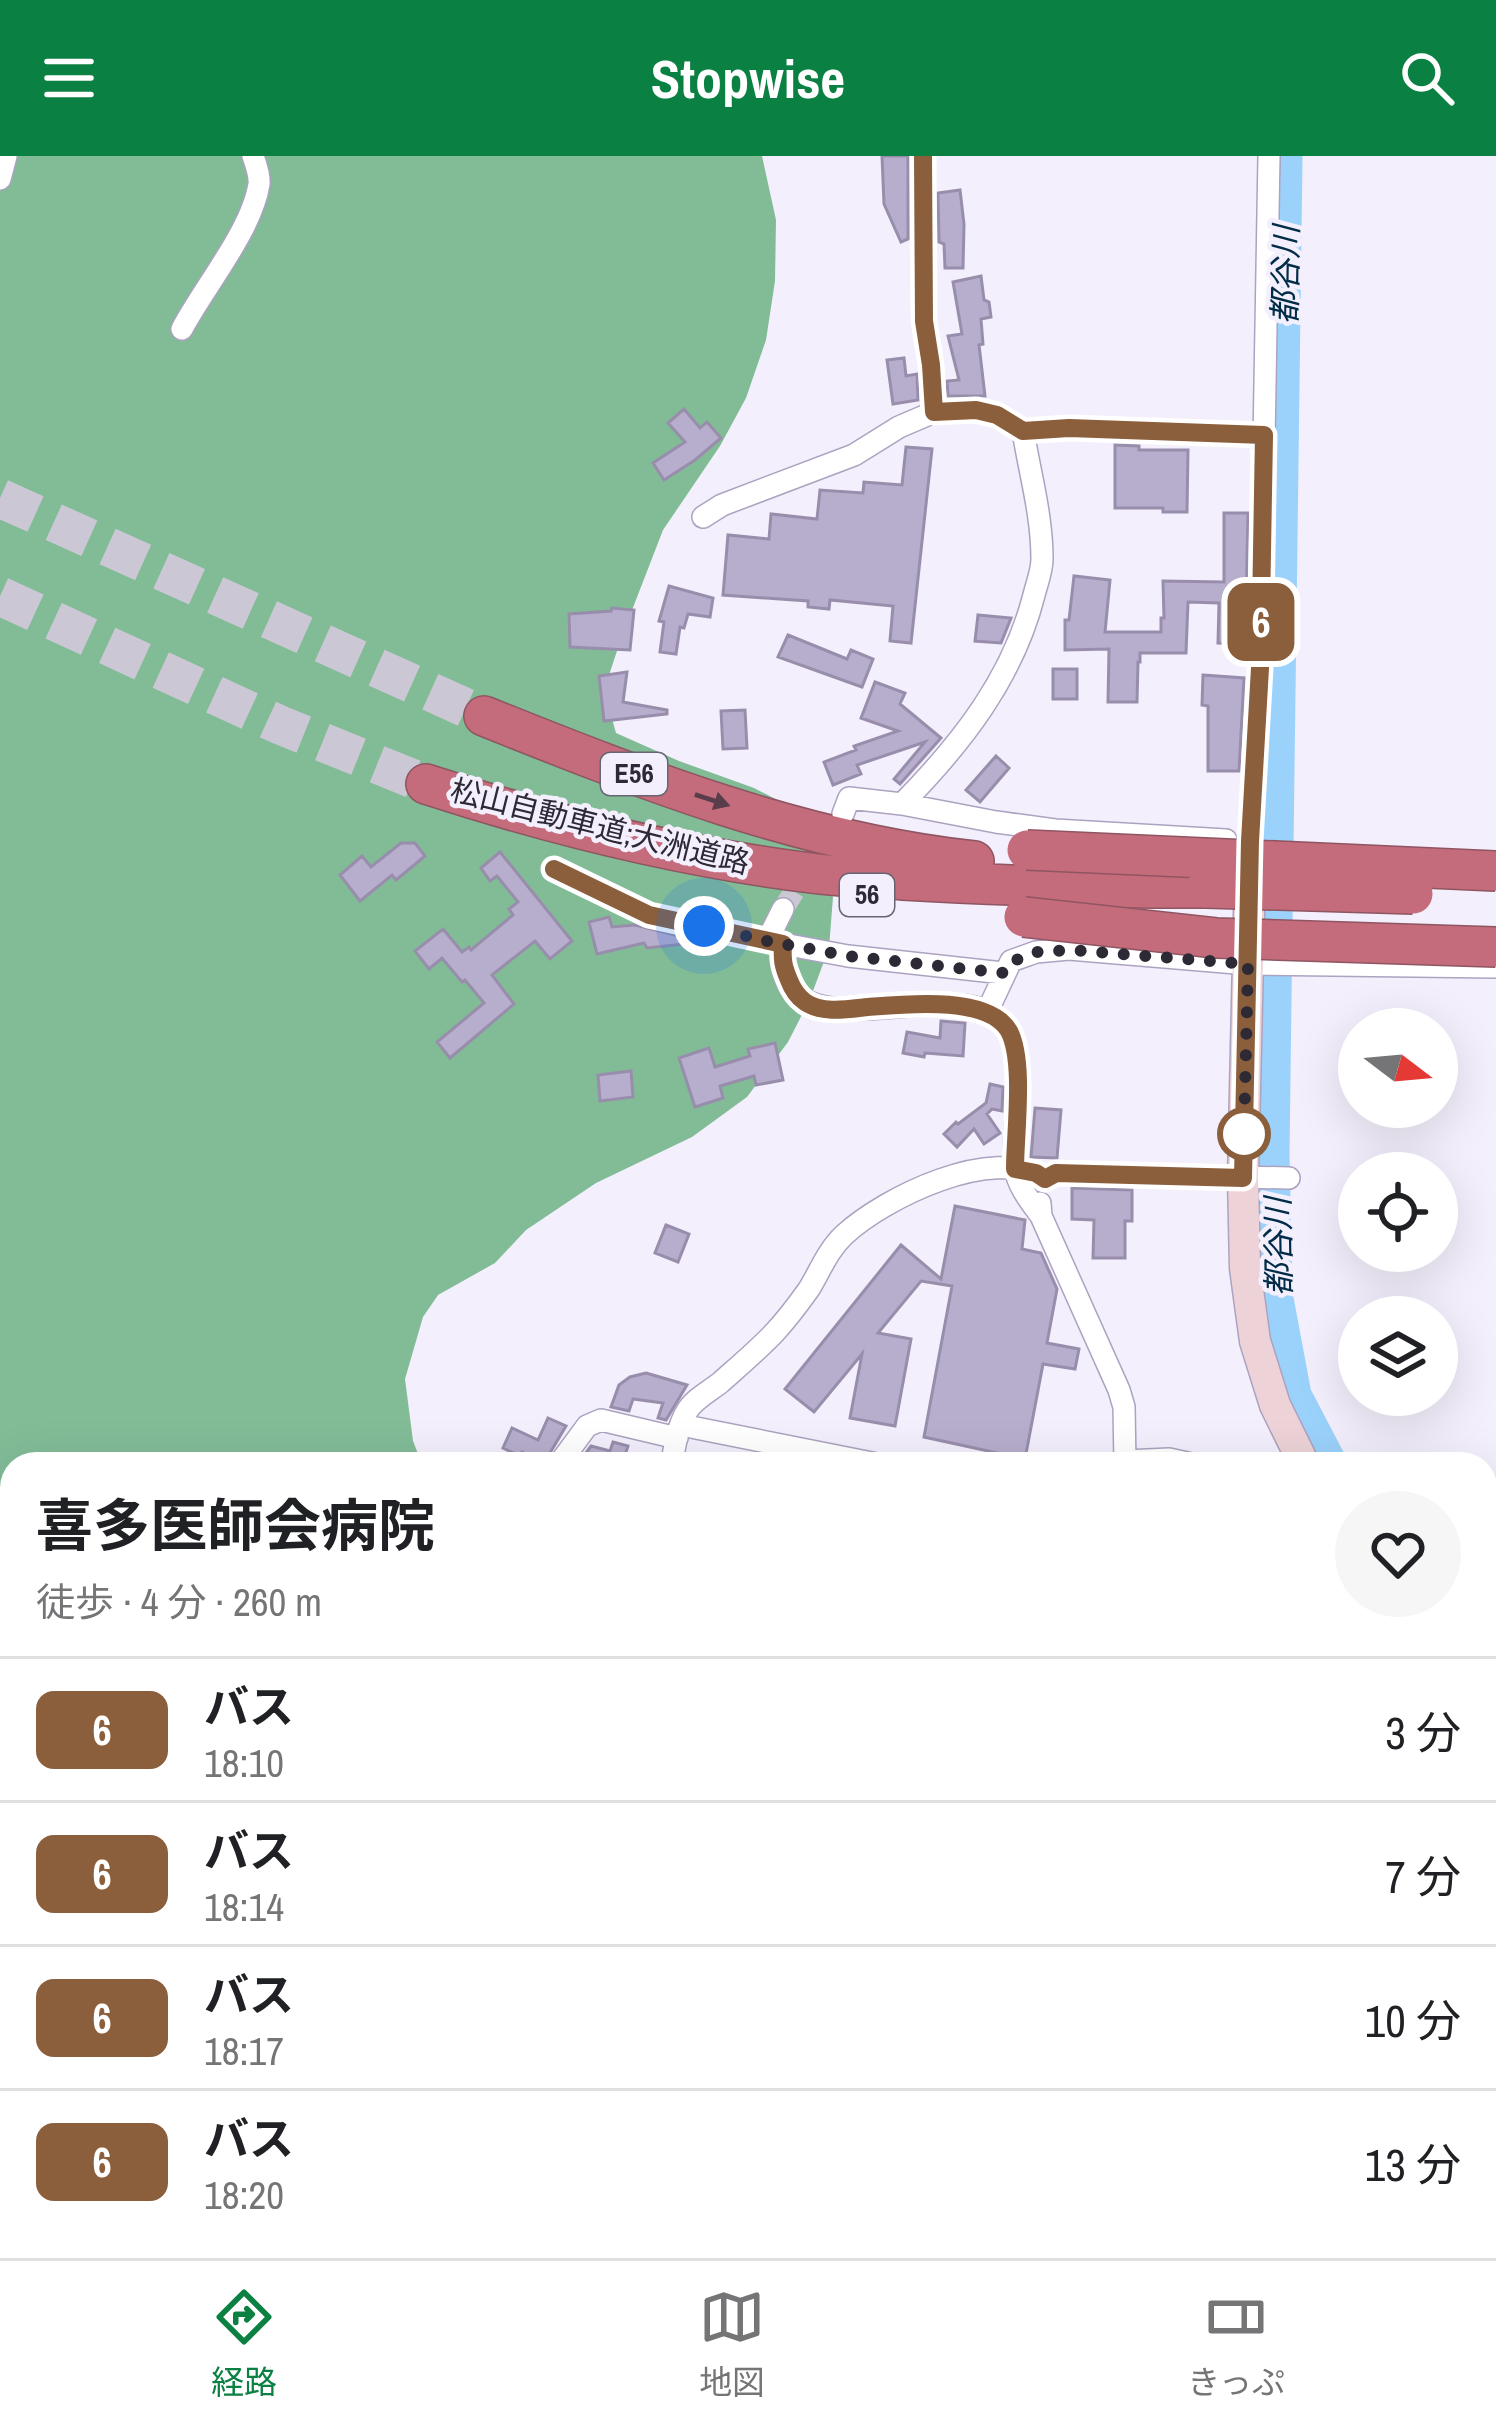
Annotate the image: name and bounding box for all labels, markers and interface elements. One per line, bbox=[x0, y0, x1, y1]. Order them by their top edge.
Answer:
text: Stopwise bbox=[651, 42, 845, 115]
icon: menu bbox=[36, 45, 102, 111]
icon: search bbox=[1394, 45, 1460, 111]
water label: 都谷川 bbox=[1262, 222, 1308, 325]
line badge: 6 bbox=[1222, 583, 1300, 661]
text: 6 bbox=[1251, 594, 1271, 650]
road number: E56 bbox=[601, 753, 667, 795]
street label: 松山自動車道;大洲道路 bbox=[447, 770, 754, 883]
one-way arrow bbox=[694, 792, 731, 811]
road number: 56 bbox=[840, 874, 894, 916]
your location bbox=[674, 896, 734, 956]
north arrow bbox=[1338, 1008, 1458, 1128]
map controls bbox=[1338, 1008, 1458, 1416]
unlabelled marker bbox=[1219, 1109, 1269, 1159]
button: locate bbox=[1338, 1152, 1458, 1272]
water label: 都谷川 bbox=[1255, 1194, 1301, 1297]
button: layers bbox=[1338, 1296, 1458, 1416]
text: 喜多医師会病院 bbox=[36, 1487, 435, 1564]
button: heart bbox=[1335, 1491, 1461, 1617]
text: 徒歩 · 4 分 · 260 m bbox=[36, 1576, 322, 1628]
text: バス bbox=[204, 1676, 294, 1737]
text: 6 bbox=[92, 1702, 112, 1758]
text: 3 分 bbox=[1385, 1702, 1461, 1763]
text: 18:10 bbox=[204, 1737, 284, 1789]
text: バス bbox=[204, 1820, 294, 1881]
text: 6 bbox=[92, 1846, 112, 1902]
text: 7 分 bbox=[1385, 1846, 1461, 1907]
text: 18:14 bbox=[204, 1881, 284, 1933]
text: バス bbox=[204, 1964, 294, 2025]
text: 6 bbox=[92, 1990, 112, 2046]
text: 10 分 bbox=[1365, 1990, 1461, 2051]
text: 18:17 bbox=[204, 2025, 284, 2077]
text: バス bbox=[204, 2108, 294, 2169]
text: 6 bbox=[92, 2134, 112, 2190]
text: 13 分 bbox=[1365, 2134, 1461, 2195]
text: 18:20 bbox=[204, 2169, 284, 2221]
tab: 経路 bbox=[211, 2284, 277, 2404]
tab: 地図 bbox=[699, 2284, 765, 2404]
tab: きっぷ bbox=[1187, 2284, 1285, 2404]

